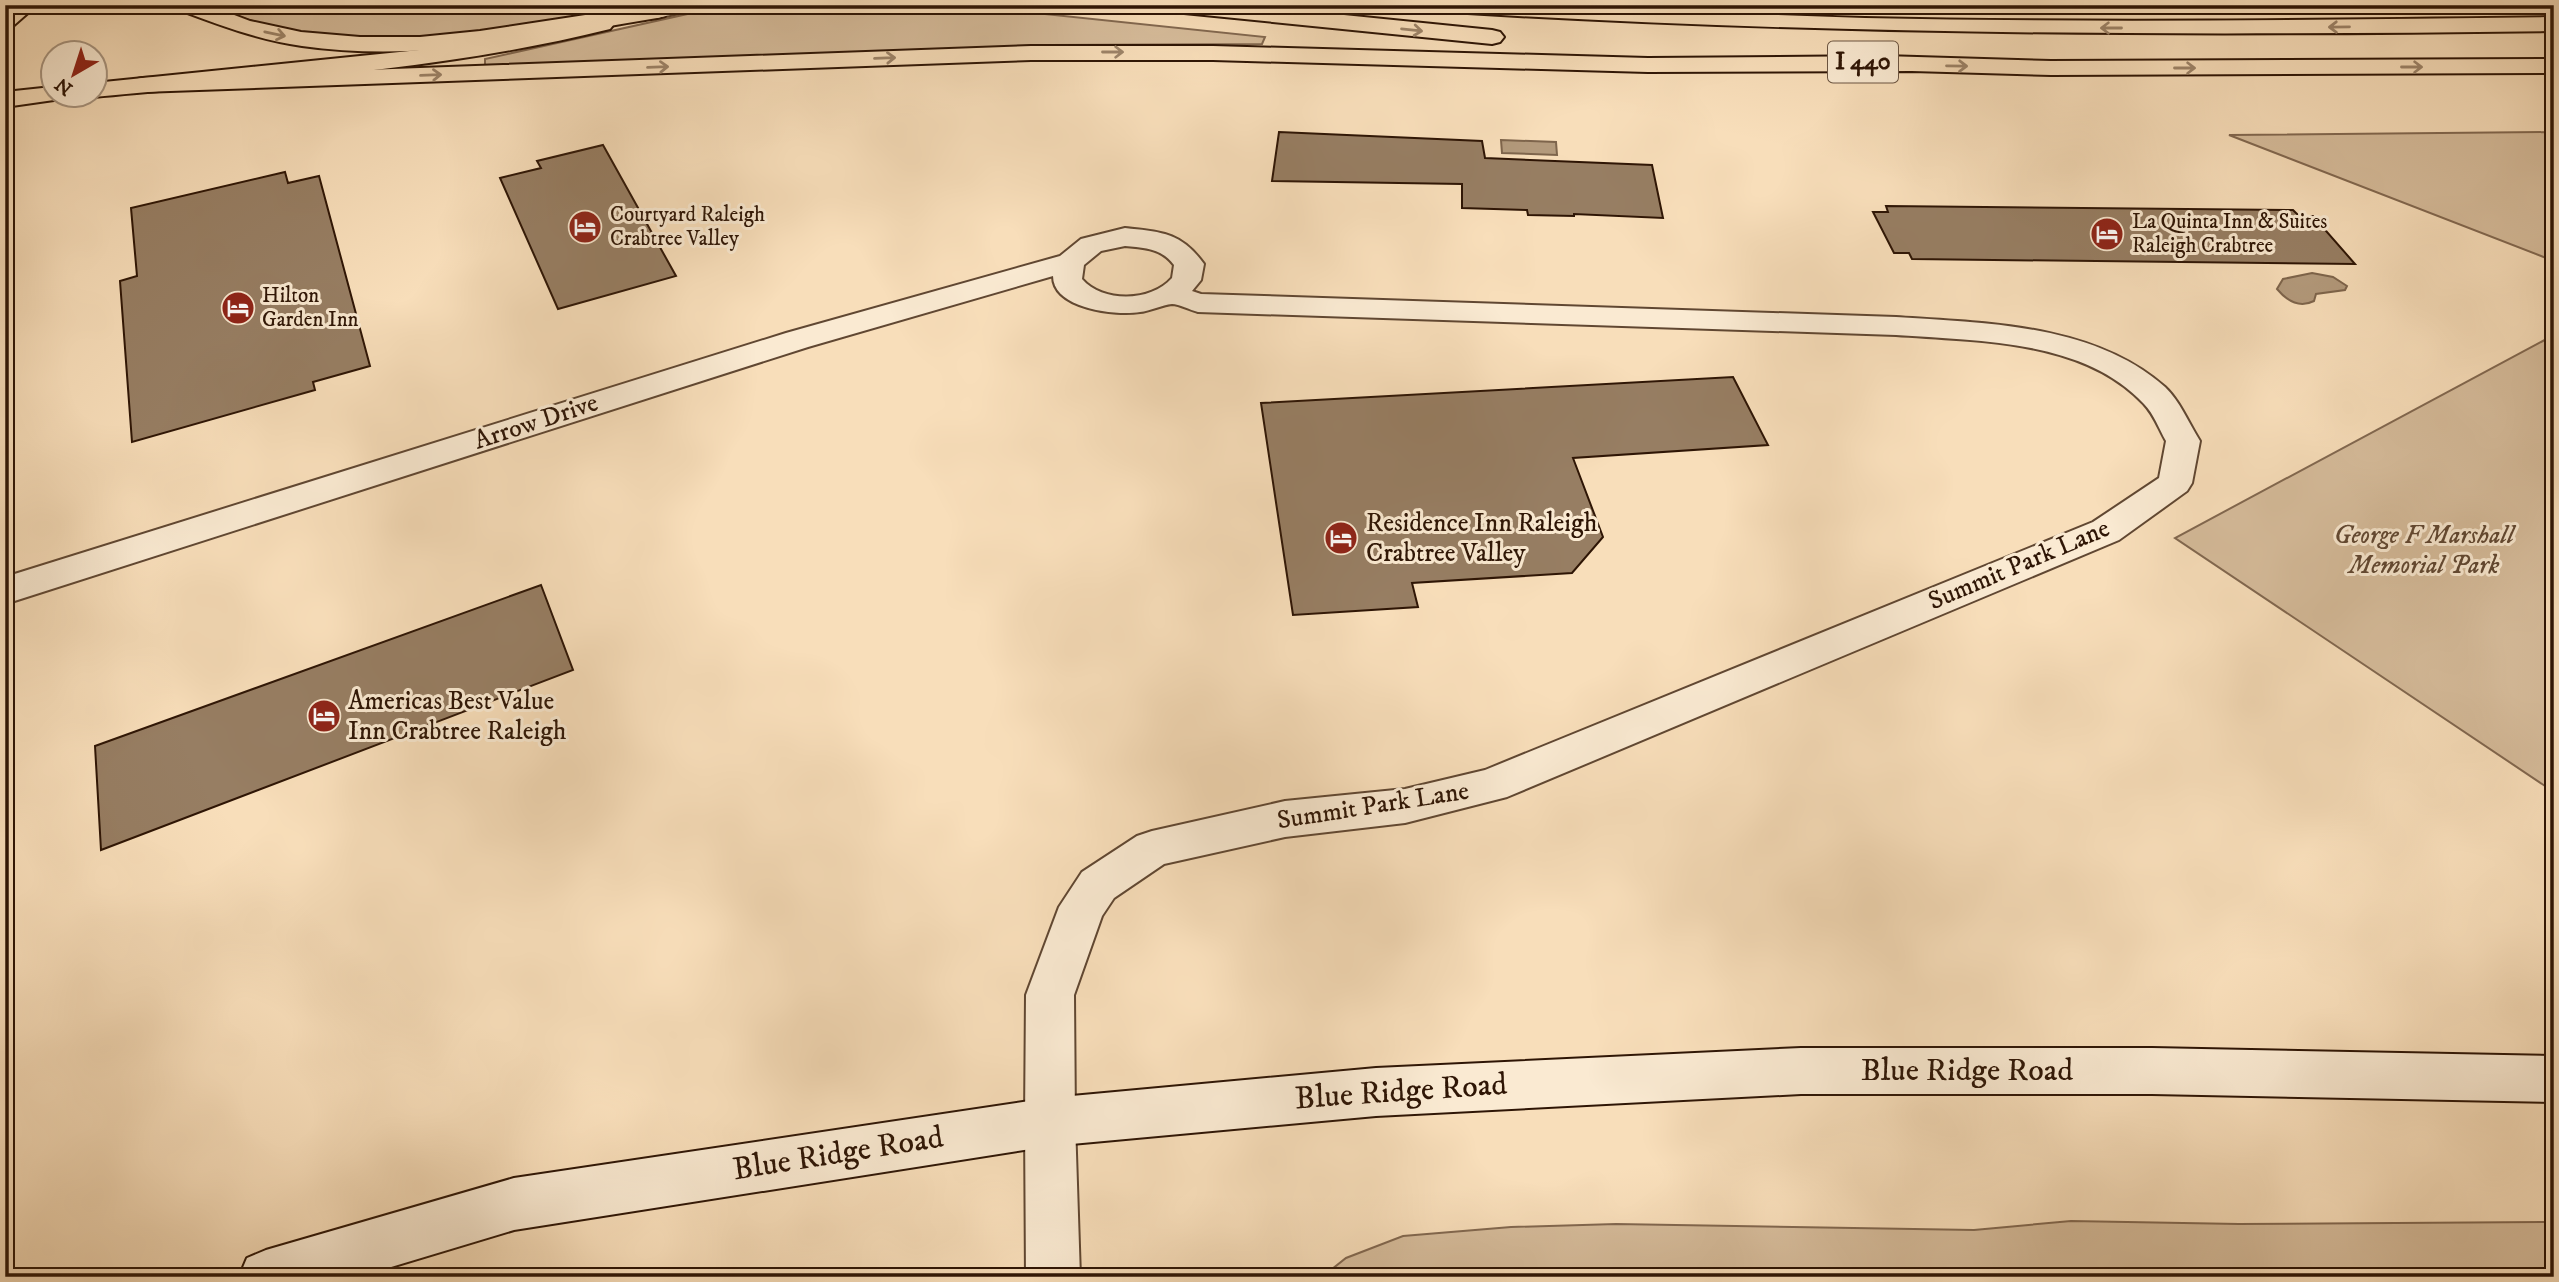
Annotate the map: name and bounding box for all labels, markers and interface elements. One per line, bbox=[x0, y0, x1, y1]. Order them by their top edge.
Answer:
one-way arrow bbox=[2100, 21, 2123, 35]
one-way arrow bbox=[2327, 21, 2350, 34]
one-way arrow bbox=[1401, 23, 1423, 36]
one-way arrow bbox=[263, 28, 286, 42]
north arrow bbox=[38, 38, 108, 108]
road number: I 440 bbox=[1828, 42, 1898, 82]
one-way arrow bbox=[1101, 45, 1124, 59]
one-way arrow bbox=[873, 52, 896, 65]
one-way arrow bbox=[1945, 59, 1968, 72]
one-way arrow bbox=[646, 60, 669, 73]
one-way arrow bbox=[2173, 61, 2196, 75]
one-way arrow bbox=[2400, 61, 2423, 74]
one-way arrow bbox=[419, 69, 442, 82]
text: N bbox=[51, 72, 78, 100]
place label: Courtyard Raleigh Crabtree Valley bbox=[610, 202, 765, 252]
hotel icon: Courtyard Raleigh Crabtree Valley bbox=[566, 208, 604, 246]
place label: La Quinta Inn & Suites Raleigh Crabtree bbox=[2132, 209, 2327, 259]
hotel icon: La Quinta Inn & Suites Raleigh Crabtree bbox=[2088, 215, 2126, 253]
place label: Hilton Garden Inn bbox=[262, 283, 359, 333]
hotel icon: Hilton Garden Inn bbox=[219, 289, 257, 327]
street label: Arrow Drive bbox=[470, 386, 602, 458]
place label: Residence Inn Raleigh Crabtree Valley bbox=[1366, 507, 1598, 570]
street label: Summit Park Lane bbox=[1923, 512, 2115, 618]
hotel icon: Residence Inn Raleigh Crabtree Valley bbox=[1322, 519, 1360, 557]
park label: George F Marshall Memorial Park bbox=[2334, 519, 2517, 582]
place label: Americas Best Value Inn Crabtree Raleigh bbox=[348, 685, 567, 748]
hotel icon: Americas Best Value Inn Crabtree Raleigh bbox=[305, 697, 343, 735]
street label: Summit Park Lane bbox=[1275, 775, 1471, 837]
street label: Blue Ridge Road bbox=[1861, 1051, 2073, 1091]
street label: Blue Ridge Road bbox=[1294, 1065, 1508, 1119]
street label: Blue Ridge Road bbox=[730, 1118, 946, 1190]

